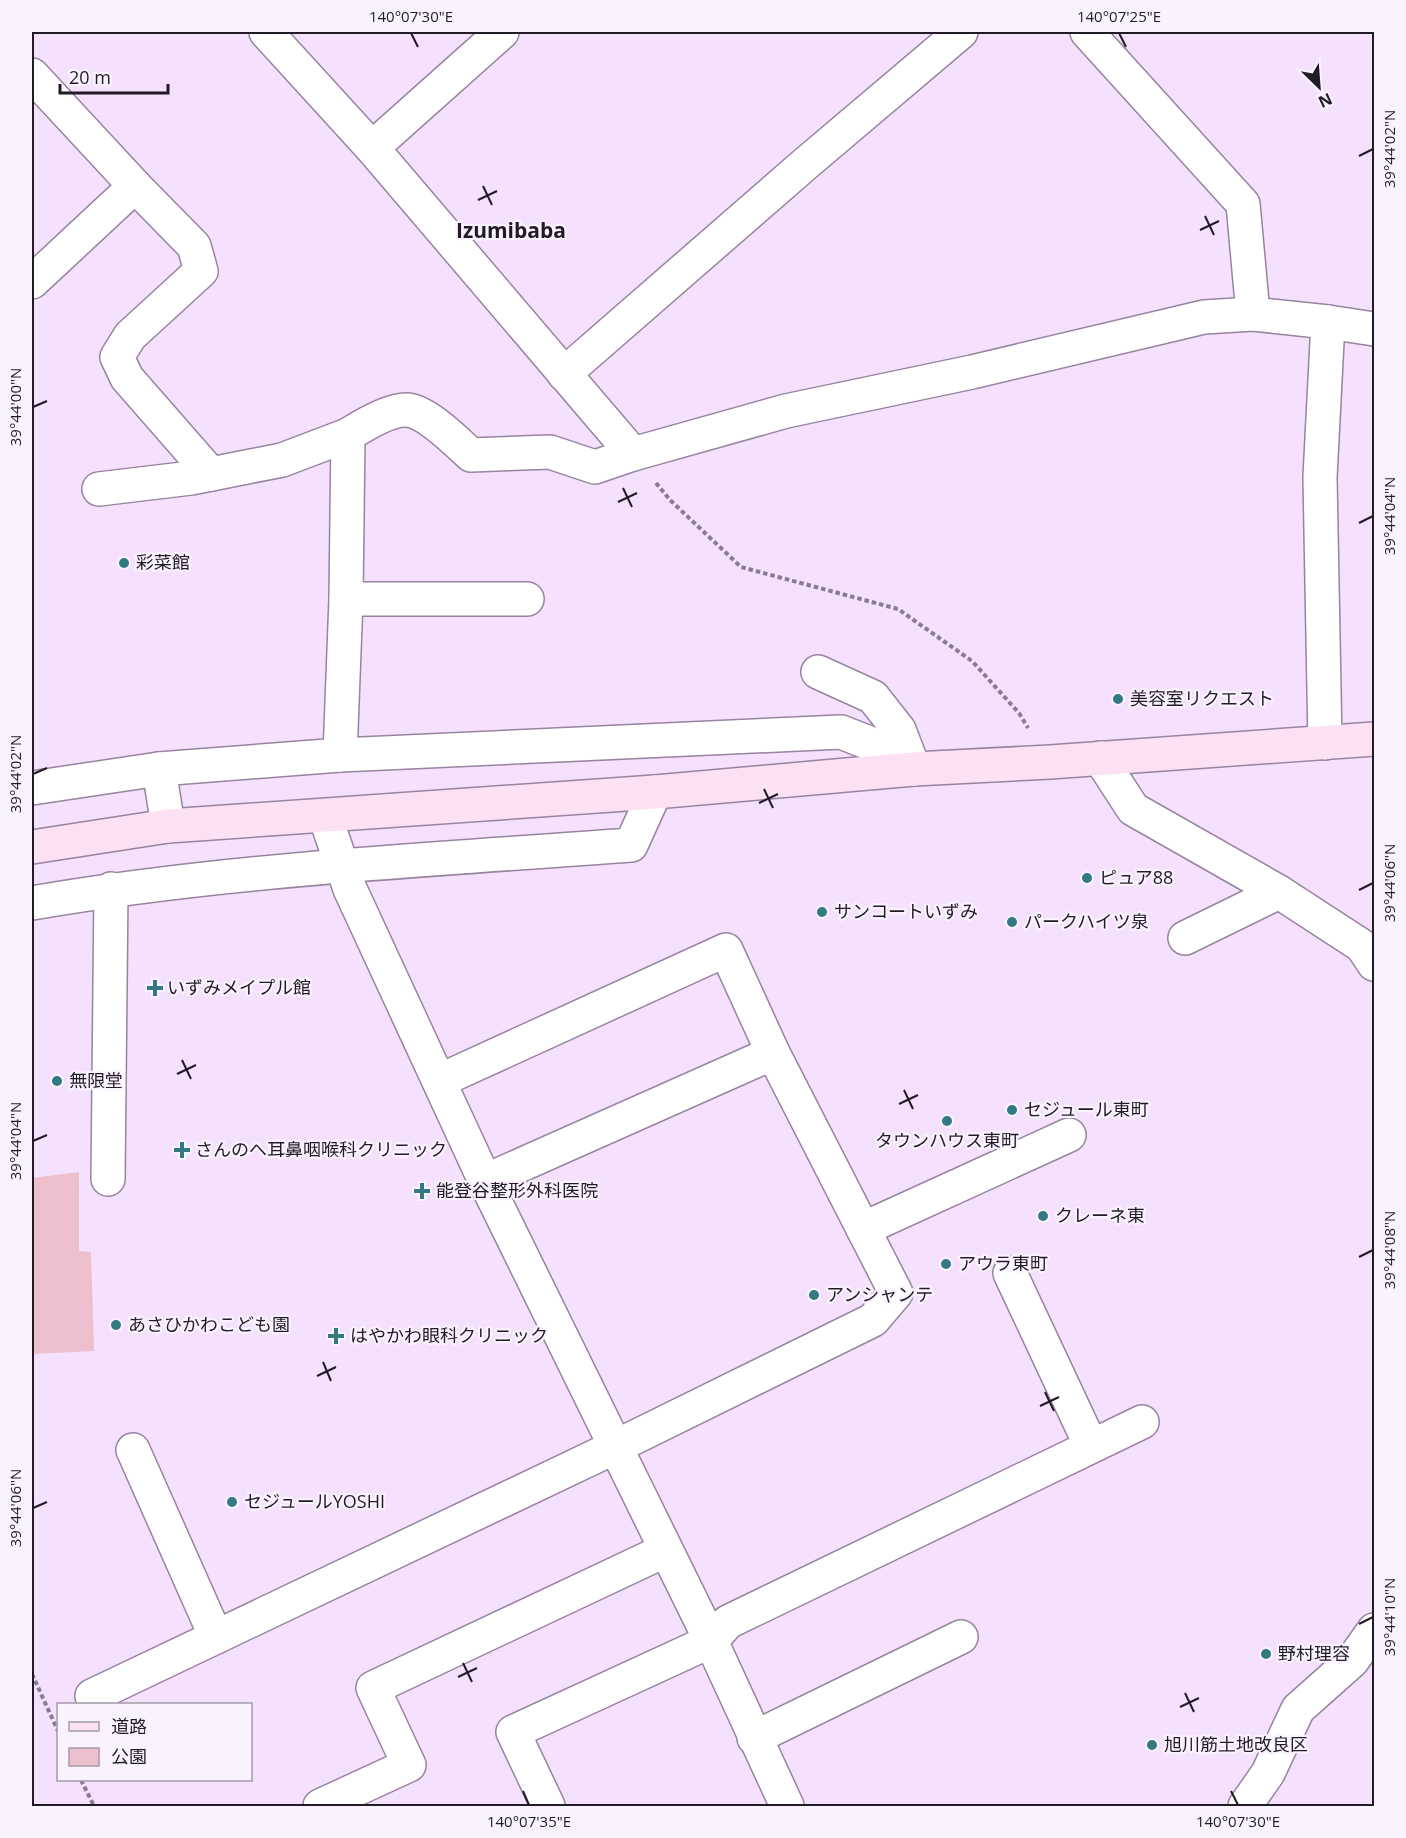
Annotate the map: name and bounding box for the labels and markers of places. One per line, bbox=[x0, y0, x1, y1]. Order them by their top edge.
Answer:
place label: 彩菜館 bbox=[136, 550, 190, 574]
marker: 彩菜館 bbox=[117, 556, 131, 570]
place label: 美容室リクエスト bbox=[1130, 686, 1274, 710]
marker: 美容室リクエスト bbox=[1111, 692, 1125, 706]
place label: ピュア88 bbox=[1099, 865, 1173, 889]
marker: ピュア88 bbox=[1080, 871, 1094, 885]
place label: サンコートいずみ bbox=[834, 899, 978, 923]
marker: サンコートいずみ bbox=[815, 905, 829, 919]
place label: パークハイツ泉 bbox=[1024, 909, 1149, 933]
marker: パークハイツ泉 bbox=[1005, 915, 1019, 929]
place label: いずみメイプル館 bbox=[167, 975, 311, 999]
marker: いずみメイプル館 bbox=[148, 981, 162, 995]
place label: 無限堂 bbox=[69, 1068, 123, 1092]
marker: 無限堂 bbox=[50, 1074, 64, 1088]
place label: セジュール東町 bbox=[1024, 1097, 1149, 1121]
marker: セジュール東町 bbox=[1005, 1103, 1019, 1117]
marker: タウンハウス東町 bbox=[940, 1114, 954, 1128]
place label: タウンハウス東町 bbox=[875, 1128, 1019, 1152]
place label: さんのへ耳鼻咽喉科クリニック bbox=[195, 1137, 447, 1161]
marker: さんのへ耳鼻咽喉科クリニック bbox=[173, 1141, 191, 1159]
place label: 能登谷整形外科医院 bbox=[436, 1178, 598, 1202]
marker: 能登谷整形外科医院 bbox=[413, 1182, 431, 1200]
place label: クレーネ東 bbox=[1055, 1203, 1145, 1227]
marker: クレーネ東 bbox=[1036, 1209, 1050, 1223]
place label: アウラ東町 bbox=[958, 1251, 1048, 1275]
marker: アウラ東町 bbox=[939, 1257, 953, 1271]
place label: アンシャンテ bbox=[826, 1282, 933, 1306]
marker: アンシャンテ bbox=[807, 1288, 821, 1302]
place label: あさひかわこども園 bbox=[128, 1312, 290, 1336]
marker: あさひかわこども園 bbox=[109, 1318, 123, 1332]
place label: はやかわ眼科クリニック bbox=[350, 1323, 548, 1347]
marker: はやかわ眼科クリニック bbox=[327, 1327, 345, 1345]
place label: セジュールYOSHI bbox=[244, 1489, 385, 1513]
marker: セジュールYOSHI bbox=[225, 1495, 239, 1509]
place label: 野村理容 bbox=[1278, 1641, 1350, 1665]
marker: 野村理容 bbox=[1259, 1647, 1273, 1661]
place label: 旭川筋土地改良区 bbox=[1164, 1732, 1308, 1756]
marker: 旭川筋土地改良区 bbox=[1145, 1738, 1159, 1752]

